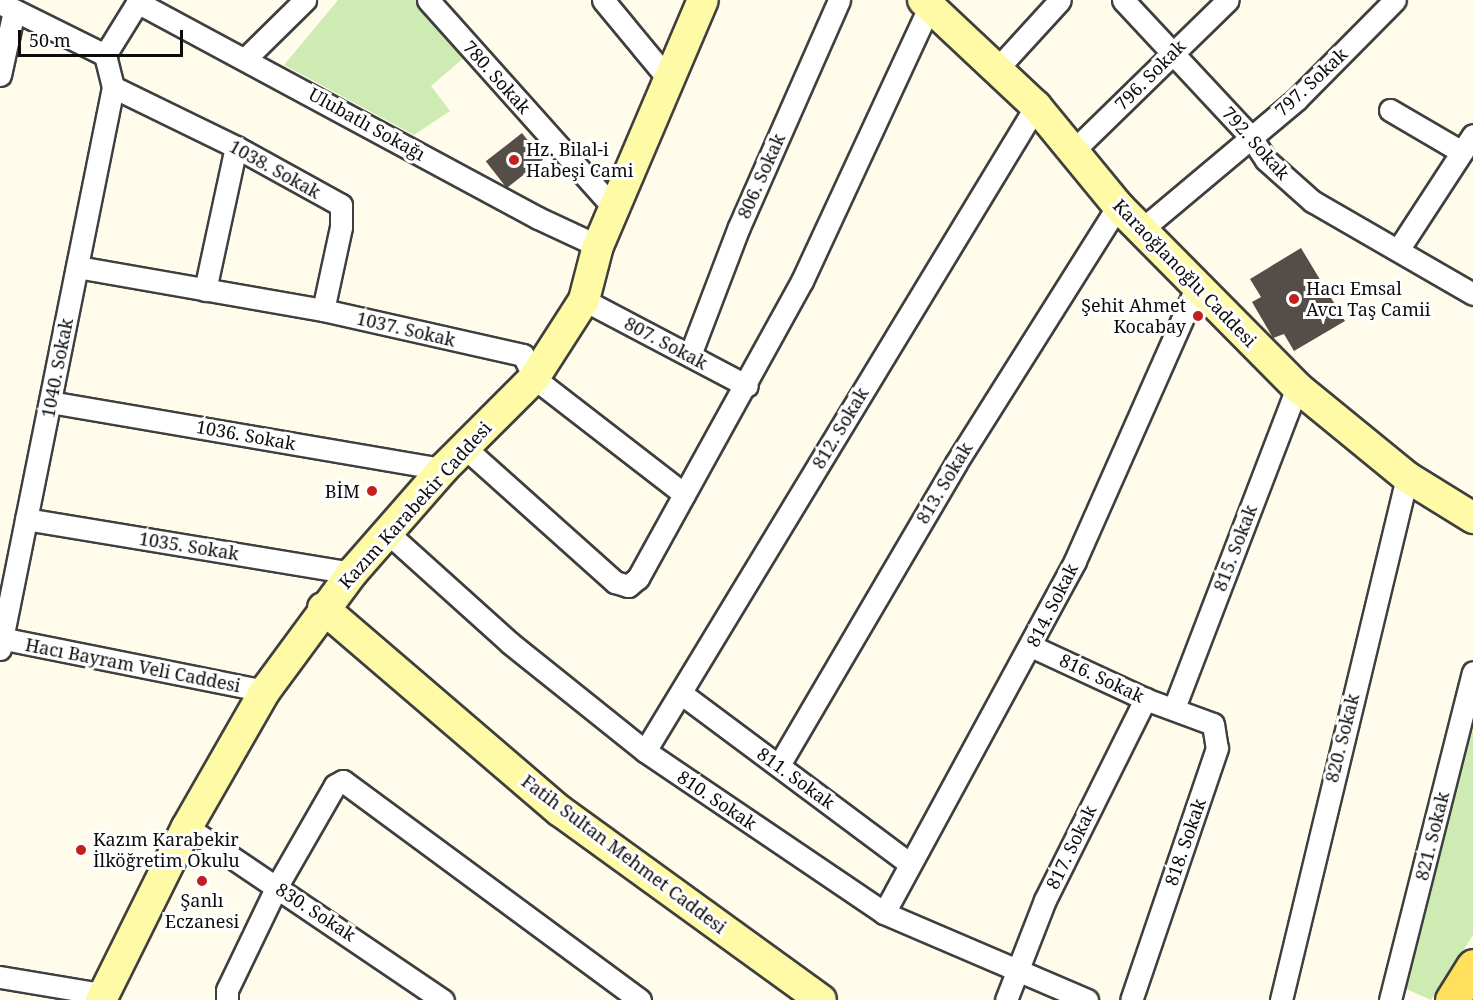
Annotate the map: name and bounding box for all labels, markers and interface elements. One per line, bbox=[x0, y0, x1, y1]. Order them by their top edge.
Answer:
scale bar bbox=[21, 18, 186, 56]
text: 50 m bbox=[29, 28, 71, 52]
street label: 796. Sokak bbox=[1110, 35, 1190, 115]
street label: 780. Sokak bbox=[459, 36, 535, 118]
street label: 797. Sokak bbox=[1270, 43, 1352, 121]
street label: Ulubatlı Sokağı bbox=[305, 83, 429, 165]
street label: 792. Sokak bbox=[1218, 102, 1294, 184]
street label: 806. Sokak bbox=[733, 130, 789, 222]
street label: 1038. Sokak bbox=[226, 135, 324, 203]
place label: Hz. Bilal-i Habeşi Cami bbox=[526, 139, 634, 182]
marker: Hz. Bilal-i Habeşi Cami bbox=[507, 153, 521, 167]
street label: Karaoğlanoğlu Caddesi bbox=[1109, 195, 1261, 351]
place label: Hacı Emsal Avcı Taş Camii bbox=[1306, 278, 1430, 320]
marker: Hacı Emsal Avcı Taş Camii bbox=[1287, 292, 1301, 306]
place label: Şehit Ahmet Kocabay bbox=[1081, 295, 1186, 338]
street label: 1037. Sokak bbox=[354, 307, 458, 351]
marker: Şehit Ahmet Kocabay bbox=[1191, 309, 1205, 323]
street label: 807. Sokak bbox=[621, 312, 711, 374]
street label: 1040. Sokak bbox=[37, 316, 77, 420]
street label: 812. Sokak bbox=[807, 384, 873, 472]
street label: 1036. Sokak bbox=[194, 416, 298, 454]
street label: Kazım Karabekir Caddesi bbox=[334, 417, 496, 593]
street label: 813. Sokak bbox=[911, 439, 977, 527]
place label: BİM bbox=[325, 480, 360, 502]
marker: BİM bbox=[365, 484, 379, 498]
street label: 815. Sokak bbox=[1209, 502, 1261, 594]
street label: 1035. Sokak bbox=[138, 527, 240, 565]
street label: 814. Sokak bbox=[1022, 560, 1082, 650]
street label: Hacı Bayram Veli Caddesi bbox=[24, 634, 242, 696]
street label: 816. Sokak bbox=[1056, 649, 1148, 707]
street label: 820. Sokak bbox=[1321, 691, 1363, 785]
street label: 811. Sokak bbox=[753, 743, 839, 813]
street label: 810. Sokak bbox=[673, 766, 761, 834]
street label: Fatih Sultan Mehmet Caddesi bbox=[518, 770, 730, 938]
street label: 821. Sokak bbox=[1411, 789, 1453, 883]
street label: 818. Sokak bbox=[1160, 796, 1210, 888]
street label: 817. Sokak bbox=[1041, 801, 1101, 893]
place label: Kazım Karabekir İlköğretim Okulu bbox=[93, 829, 240, 872]
marker: Kazım Karabekir İlköğretim Okulu bbox=[74, 843, 88, 857]
marker: Şanlı Eczanesi bbox=[195, 874, 209, 888]
street label: 830. Sokak bbox=[272, 878, 360, 946]
place label: Şanlı Eczanesi bbox=[165, 890, 239, 932]

